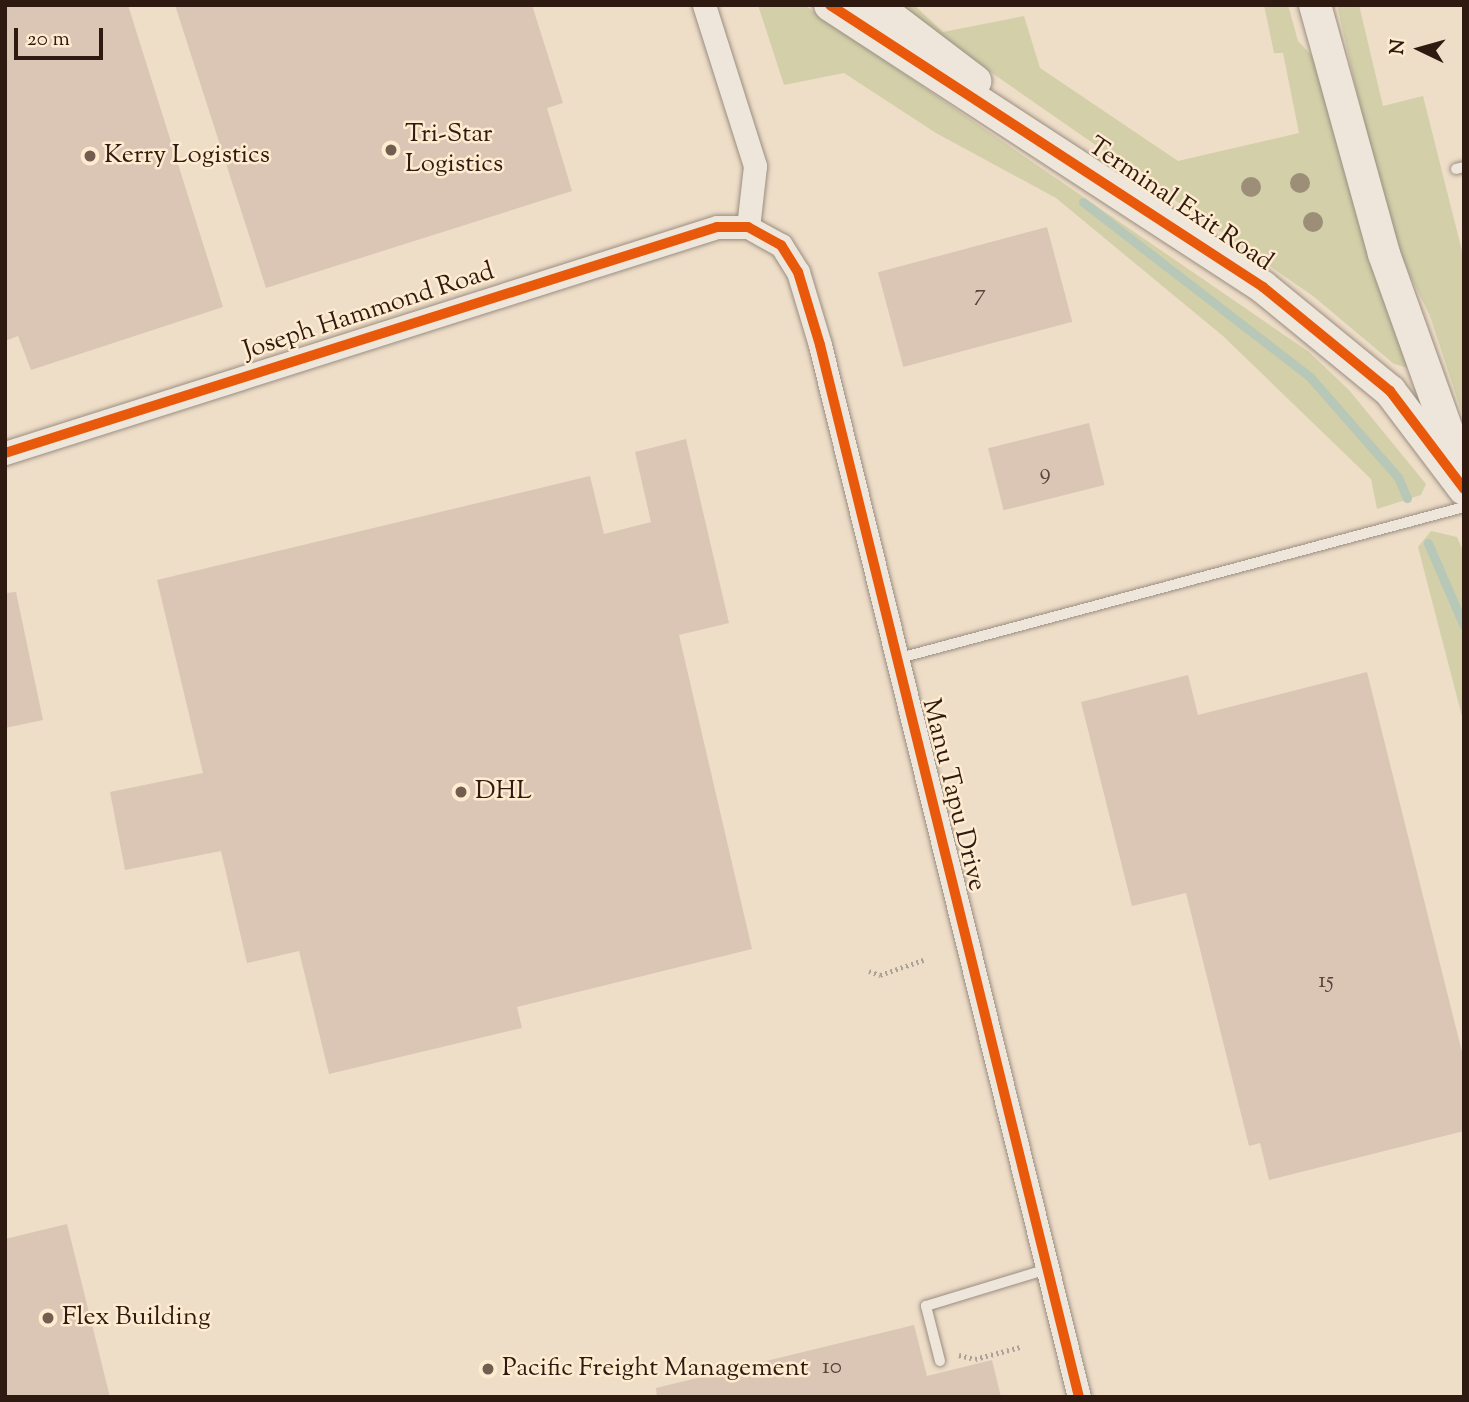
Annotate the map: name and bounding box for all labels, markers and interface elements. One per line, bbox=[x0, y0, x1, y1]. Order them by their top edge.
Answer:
scale bar bbox=[18, 14, 107, 58]
north arrow bbox=[1385, 14, 1455, 84]
text: 20 m bbox=[27, 25, 70, 55]
text: N bbox=[1384, 38, 1413, 56]
place label: Tri-Star Logistics bbox=[405, 119, 503, 180]
street label: Terminal Exit Road bbox=[1081, 131, 1279, 279]
place label: Kerry Logistics bbox=[104, 140, 270, 172]
marker: Tri-Star Logistics bbox=[383, 142, 399, 158]
marker: Kerry Logistics bbox=[82, 148, 98, 164]
street label: Joseph Hammond Road bbox=[239, 257, 499, 367]
house number: 7 bbox=[974, 281, 986, 309]
house number: 9 bbox=[1039, 460, 1051, 488]
street label: Manu Tapu Drive bbox=[914, 696, 992, 894]
place label: DHL bbox=[475, 776, 532, 808]
marker: DHL bbox=[453, 784, 469, 800]
house number: 15 bbox=[1318, 968, 1334, 996]
place label: Flex Building bbox=[62, 1302, 211, 1334]
marker: Flex Building bbox=[40, 1310, 56, 1326]
place label: Pacific Freight Management bbox=[502, 1353, 809, 1385]
house number: 10 bbox=[822, 1354, 842, 1382]
marker: Pacific Freight Management bbox=[480, 1361, 496, 1377]

